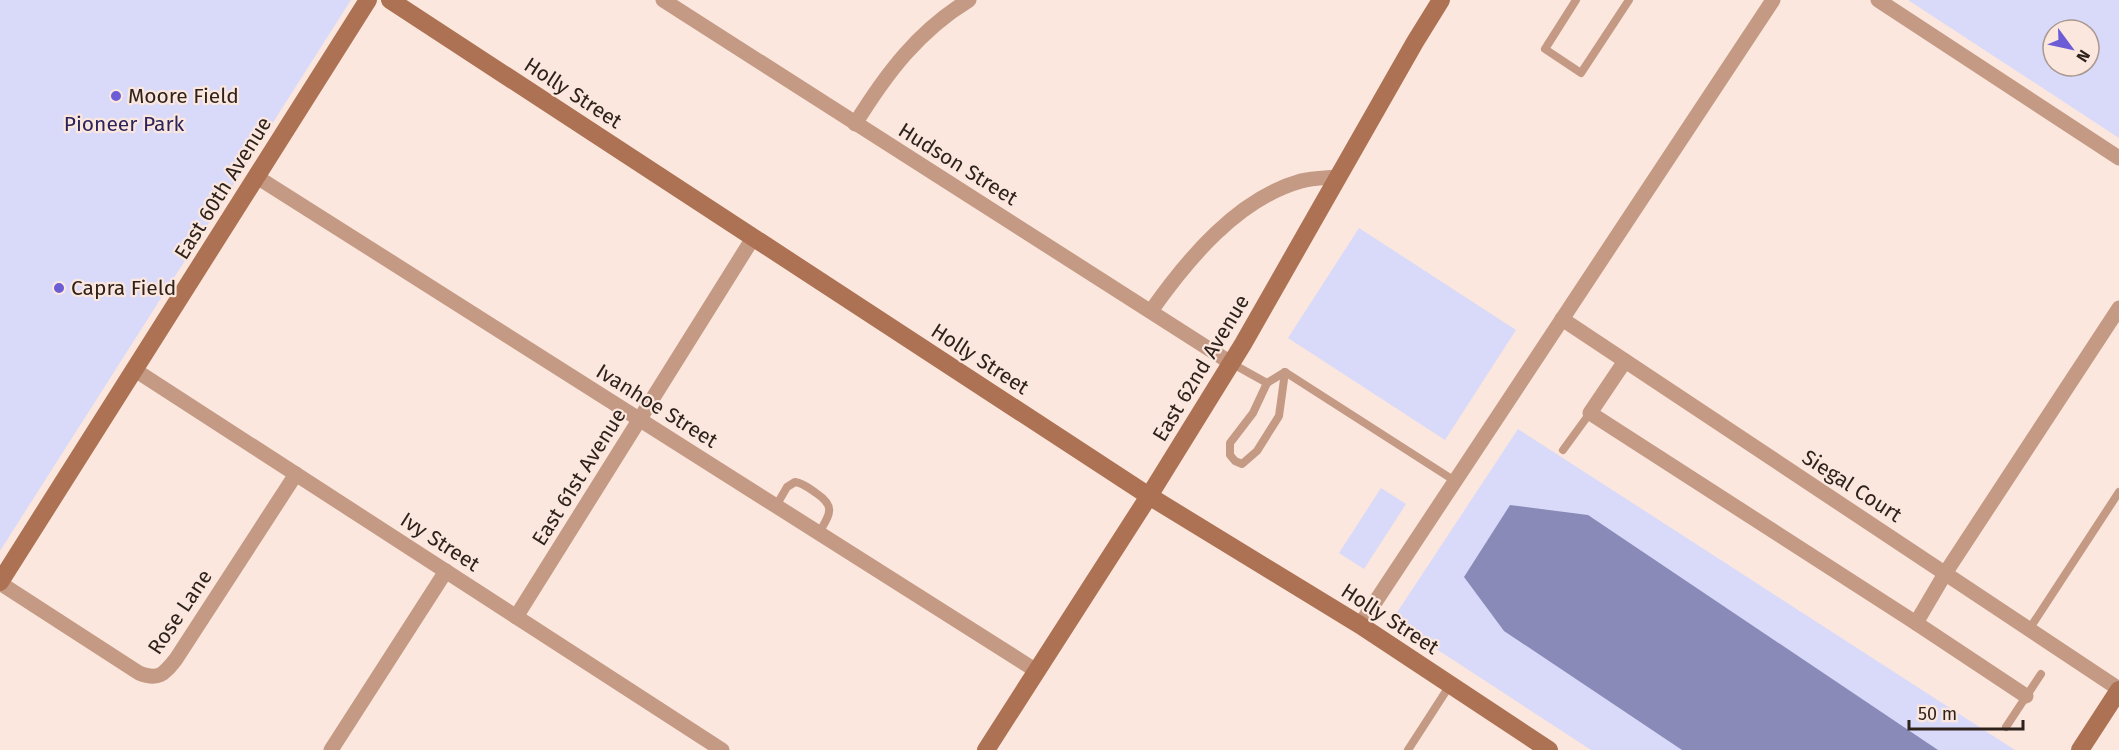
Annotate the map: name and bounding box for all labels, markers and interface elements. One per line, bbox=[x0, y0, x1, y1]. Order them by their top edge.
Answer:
north arrow bbox=[2041, 18, 2101, 78]
text: N bbox=[2072, 46, 2094, 66]
street label: Holly Street bbox=[519, 52, 627, 134]
place label: Moore Field bbox=[128, 83, 239, 109]
marker: Moore Field bbox=[109, 89, 123, 103]
park label: Pioneer Park bbox=[64, 111, 185, 137]
street label: East 60th Avenue bbox=[169, 112, 277, 264]
street label: Hudson Street bbox=[893, 117, 1023, 211]
place label: Capra Field bbox=[71, 275, 176, 301]
marker: Capra Field bbox=[52, 281, 66, 295]
street label: East 62nd Avenue bbox=[1147, 290, 1255, 446]
street label: Holly Street bbox=[926, 318, 1034, 400]
street label: Ivanhoe Street bbox=[591, 358, 723, 454]
street label: East 61st Avenue bbox=[526, 404, 632, 550]
street label: Siegal Court bbox=[1797, 444, 1907, 528]
street label: Ivy Street bbox=[395, 507, 485, 577]
street label: Rose Lane bbox=[142, 565, 218, 659]
street label: Holly Street bbox=[1336, 578, 1444, 660]
scale bar bbox=[1909, 693, 2023, 731]
text: 50 m bbox=[1918, 703, 1957, 725]

